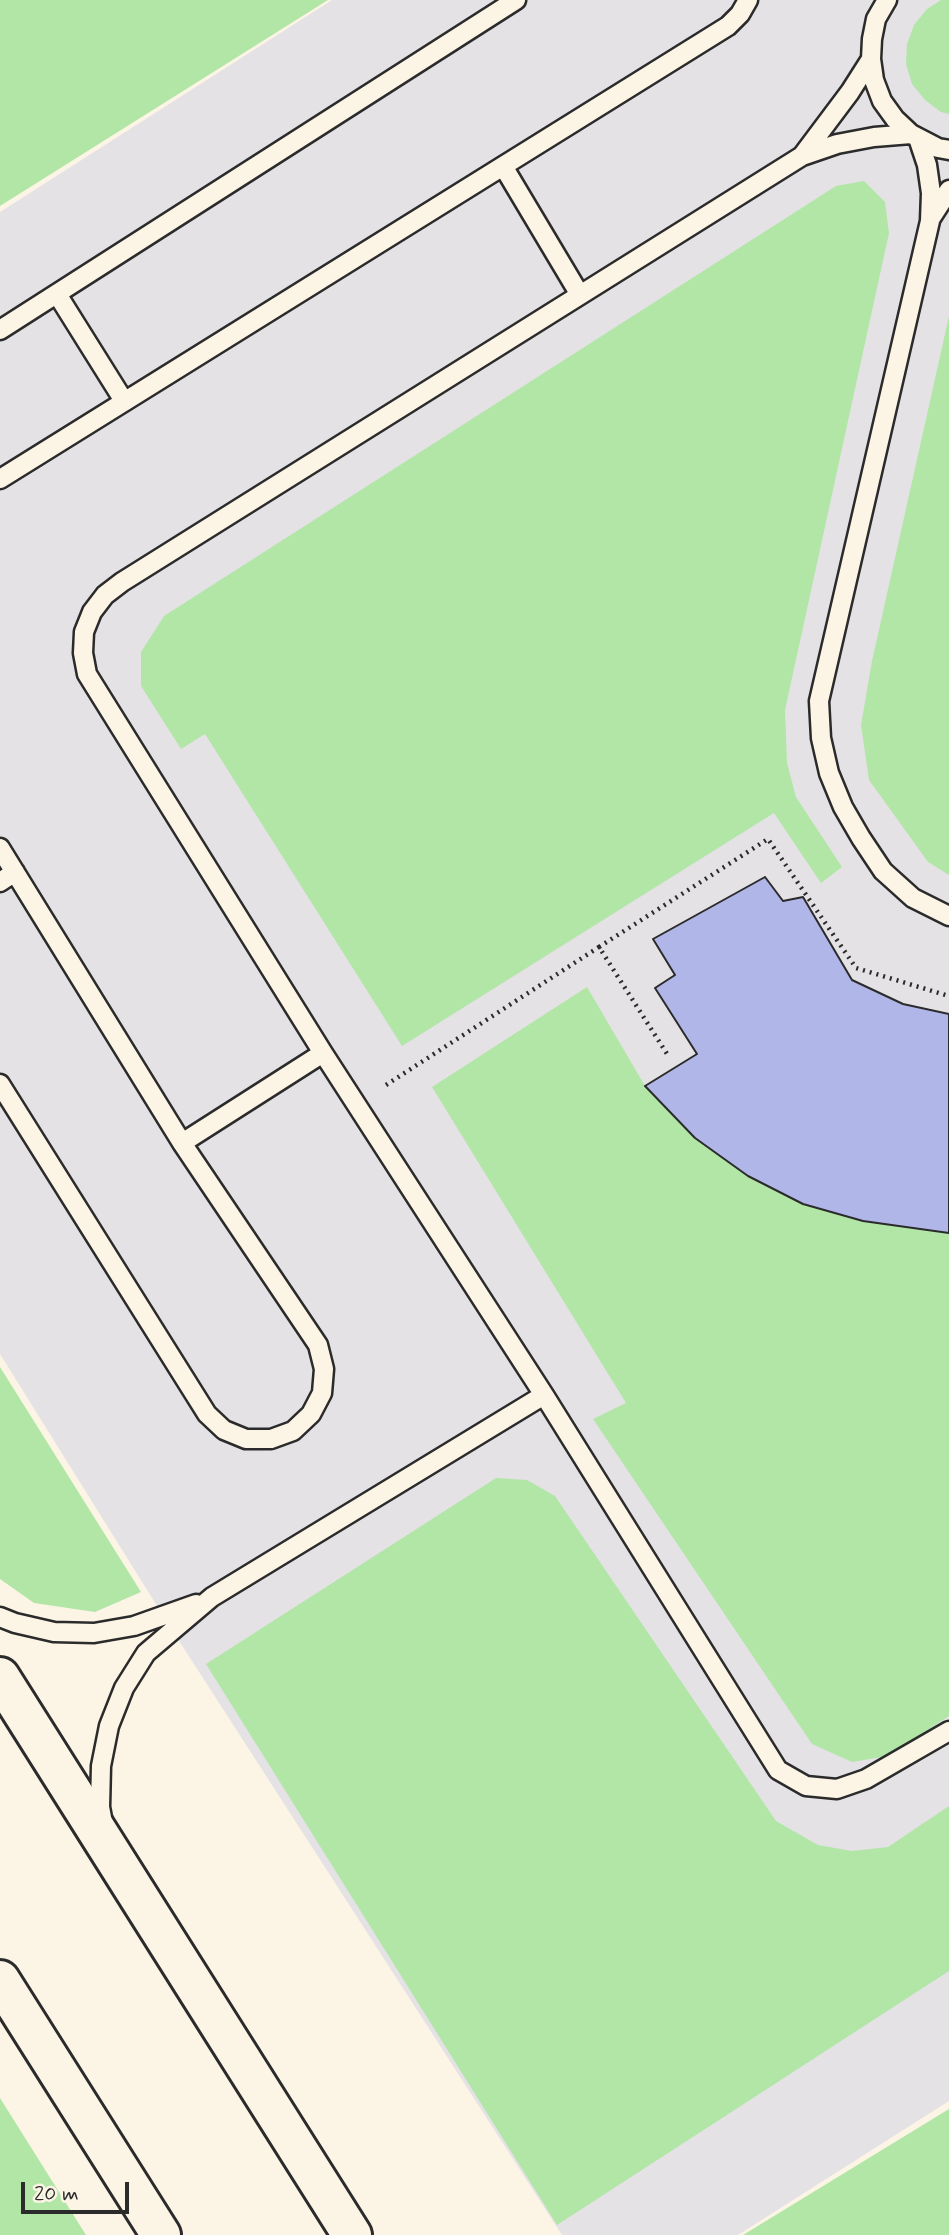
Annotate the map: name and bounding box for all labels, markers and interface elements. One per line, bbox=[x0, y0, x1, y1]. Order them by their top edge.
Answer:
scale bar bbox=[24, 2168, 133, 2212]
text: 20 m bbox=[34, 2180, 79, 2208]

